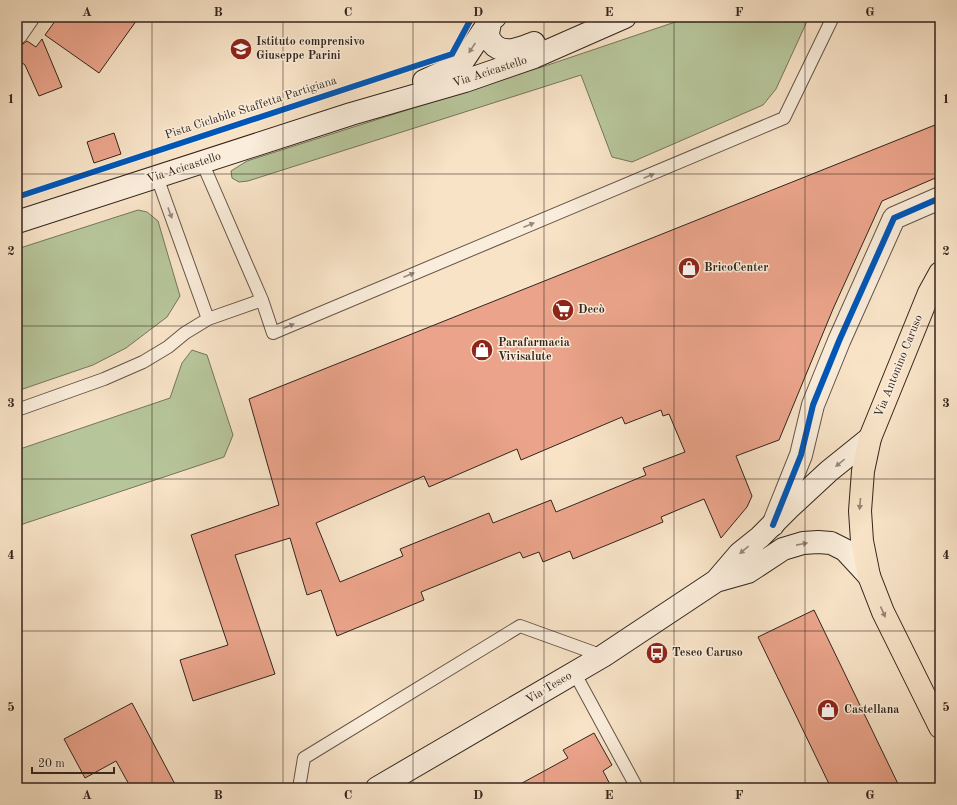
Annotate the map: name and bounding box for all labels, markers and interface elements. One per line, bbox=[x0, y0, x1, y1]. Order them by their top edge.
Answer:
text: A bbox=[82, 6, 92, 19]
text: B bbox=[213, 6, 223, 19]
text: C bbox=[344, 6, 352, 19]
text: D bbox=[473, 6, 483, 19]
text: E bbox=[605, 6, 614, 19]
text: F bbox=[735, 6, 744, 19]
text: G bbox=[865, 6, 875, 19]
school or university icon: Istituto comprensivo Giuseppe Parini bbox=[228, 36, 254, 62]
place label: Istituto comprensivo Giuseppe Parini bbox=[256, 36, 365, 62]
one-way arrow bbox=[468, 43, 476, 54]
street label: Via Acicastello bbox=[451, 54, 529, 90]
street label: Pista Ciclabile Staffetta Partigiana bbox=[164, 74, 338, 142]
text: 1 bbox=[7, 93, 15, 106]
text: 1 bbox=[942, 93, 950, 106]
street label: Via Acicastello bbox=[145, 150, 223, 186]
one-way arrow bbox=[644, 173, 655, 179]
one-way arrow bbox=[168, 208, 174, 220]
one-way arrow bbox=[524, 222, 535, 228]
text: 2 bbox=[7, 245, 15, 258]
text: 2 bbox=[942, 245, 950, 258]
shop icon: BricoCenter bbox=[676, 255, 702, 281]
place label: BricoCenter bbox=[704, 262, 768, 274]
one-way arrow bbox=[404, 272, 416, 278]
supermarket icon: Decò bbox=[550, 297, 576, 323]
place label: Decò bbox=[578, 304, 605, 316]
street label: Via Antonino Caruso bbox=[873, 313, 925, 419]
one-way arrow bbox=[284, 323, 295, 329]
shop icon: Parafarmacia Vivisalute bbox=[469, 337, 495, 363]
place label: Parafarmacia Vivisalute bbox=[498, 337, 570, 363]
text: 3 bbox=[7, 397, 15, 410]
text: 3 bbox=[942, 397, 950, 410]
one-way arrow bbox=[834, 458, 845, 467]
one-way arrow bbox=[857, 498, 864, 510]
one-way arrow bbox=[796, 541, 808, 547]
one-way arrow bbox=[739, 546, 749, 555]
text: 4 bbox=[7, 549, 15, 562]
text: 4 bbox=[942, 549, 950, 562]
one-way arrow bbox=[880, 607, 886, 618]
bus stop icon: Teseo Caruso bbox=[644, 640, 670, 666]
place label: Teseo Caruso bbox=[672, 647, 743, 659]
street label: Via Teseo bbox=[524, 670, 574, 706]
shop icon: Castellana bbox=[815, 697, 841, 723]
text: 5 bbox=[7, 701, 15, 714]
text: 5 bbox=[942, 701, 950, 714]
place label: Castellana bbox=[844, 704, 899, 716]
scale bar bbox=[32, 749, 114, 775]
text: 20 m bbox=[38, 758, 65, 770]
text: A bbox=[82, 789, 92, 802]
text: B bbox=[213, 789, 223, 802]
text: C bbox=[344, 789, 352, 802]
text: D bbox=[473, 789, 483, 802]
text: E bbox=[605, 789, 614, 802]
text: F bbox=[735, 789, 744, 802]
text: G bbox=[865, 789, 875, 802]

